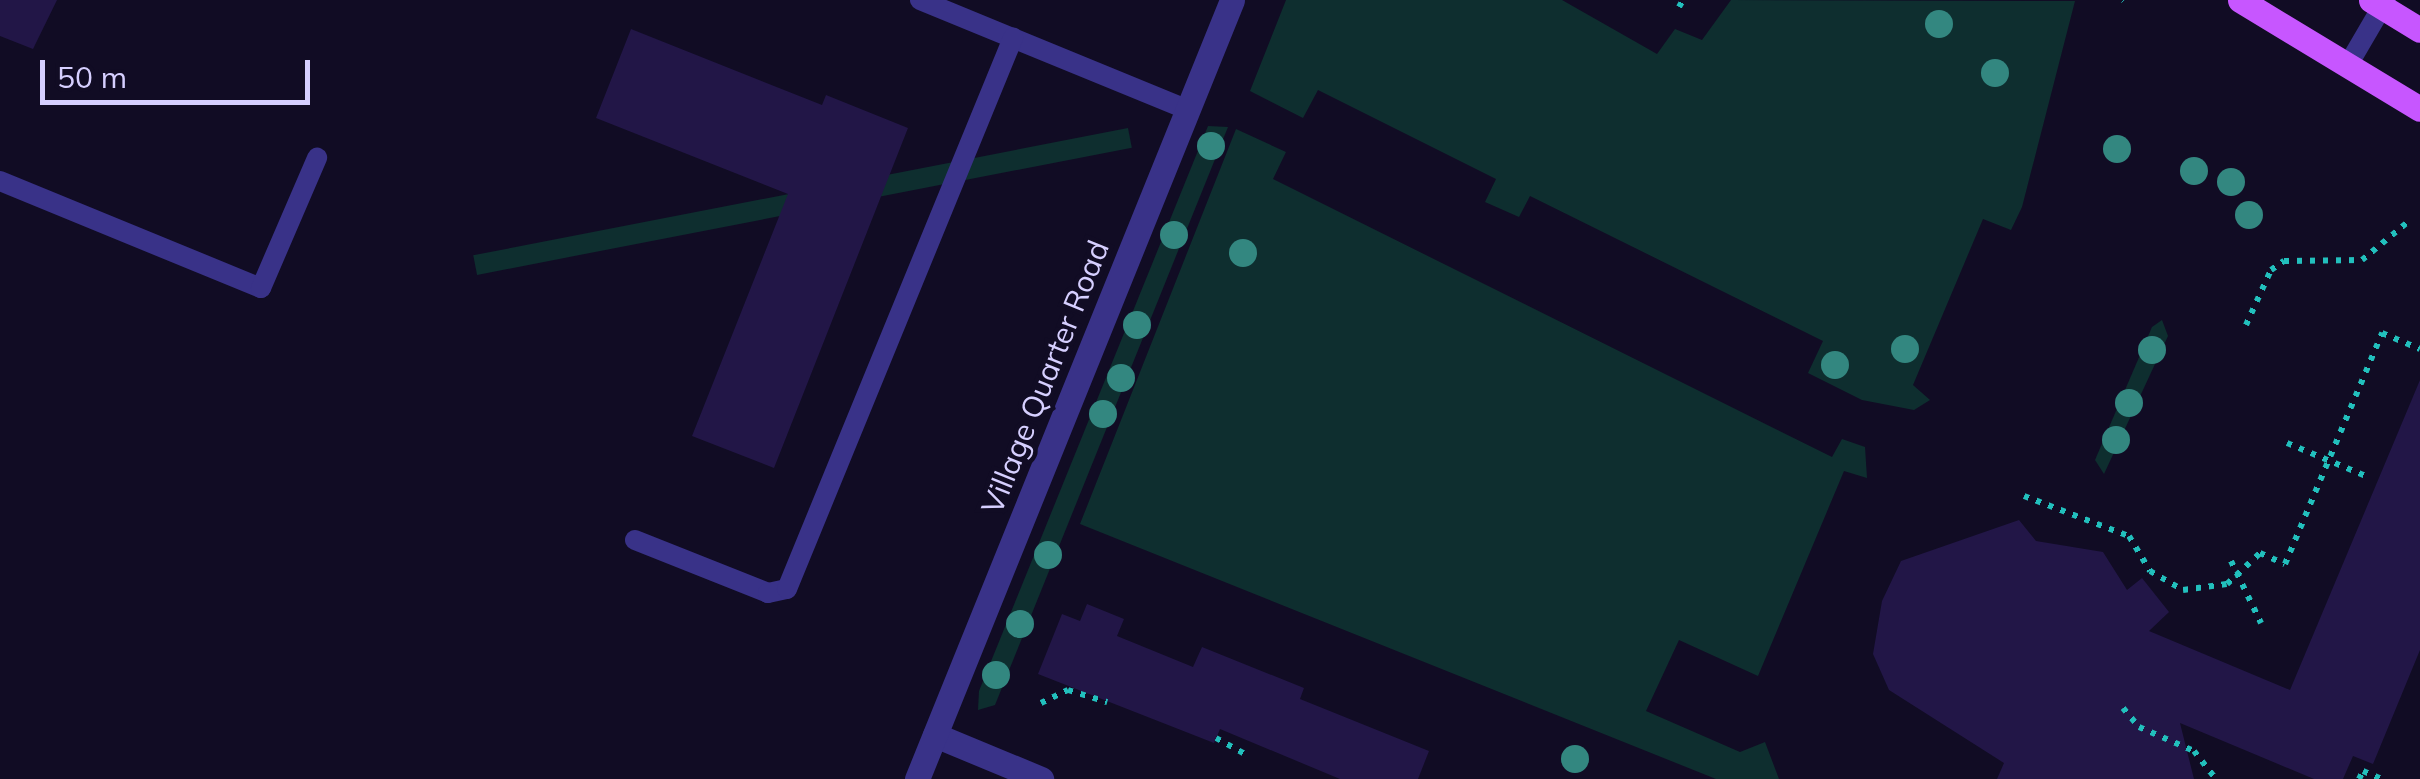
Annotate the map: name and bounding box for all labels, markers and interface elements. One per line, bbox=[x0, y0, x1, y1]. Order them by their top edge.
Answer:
scale bar bbox=[45, 40, 315, 102]
text: 50 m bbox=[57, 58, 127, 96]
street label: Village Quarter Road bbox=[974, 235, 1116, 519]

